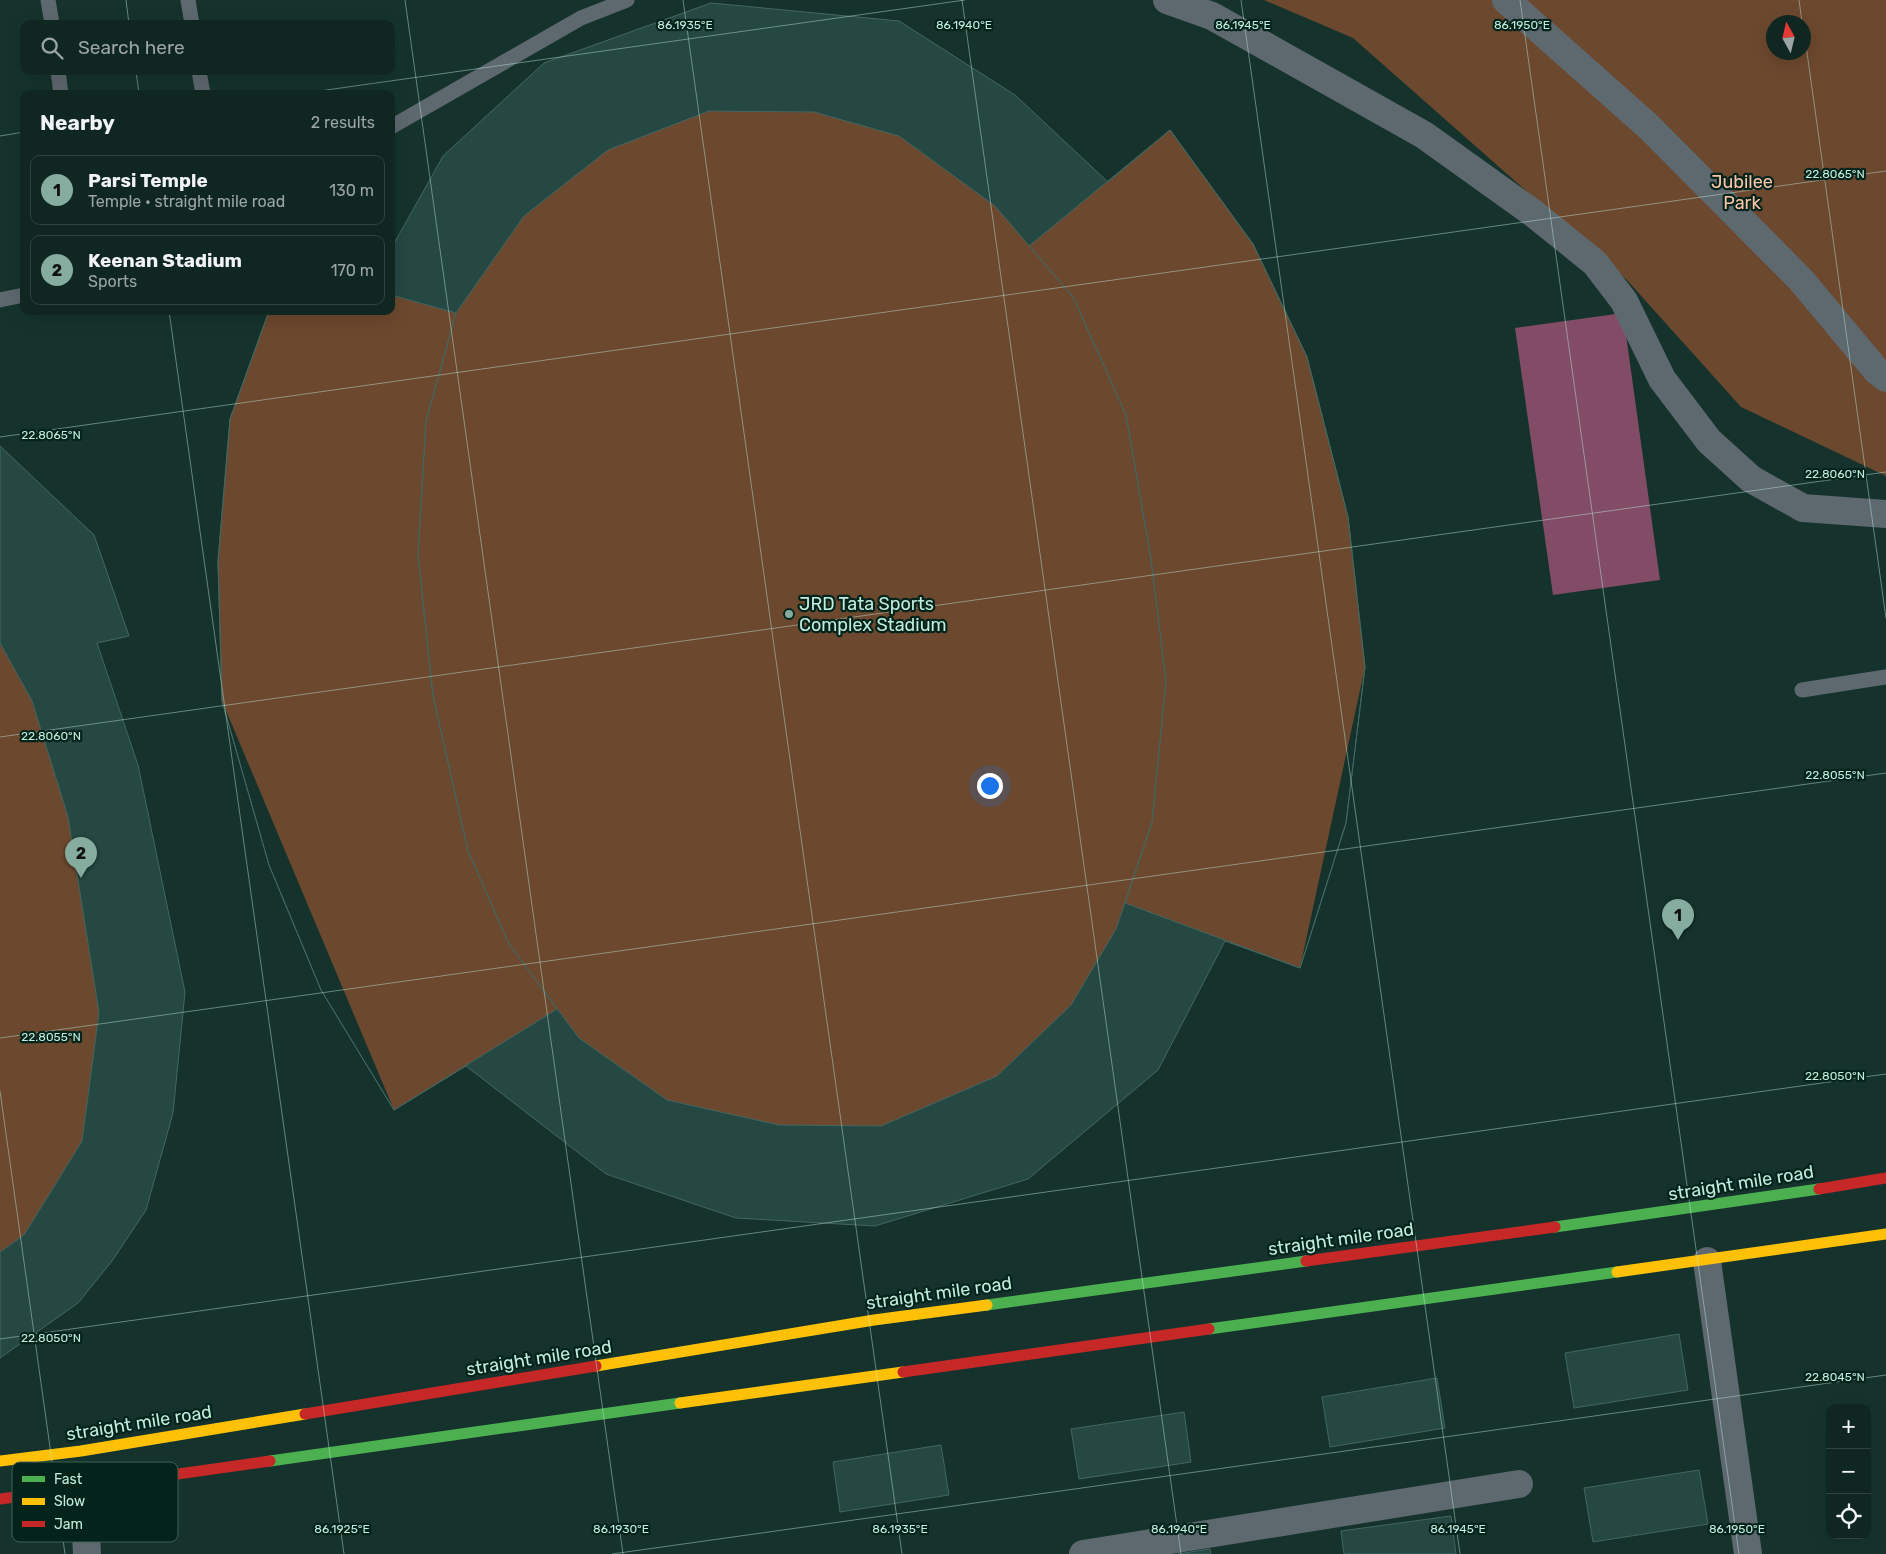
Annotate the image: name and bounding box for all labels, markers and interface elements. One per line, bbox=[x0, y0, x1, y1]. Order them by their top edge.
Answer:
north arrow bbox=[1766, 15, 1811, 60]
text: 86.1935°E bbox=[657, 18, 713, 32]
text: 86.1940°E bbox=[936, 18, 992, 32]
text: 86.1945°E bbox=[1215, 18, 1271, 32]
text: 86.1950°E bbox=[1494, 18, 1550, 32]
search box bbox=[20, 20, 395, 75]
icon: search bbox=[38, 34, 66, 62]
text: Search here bbox=[78, 36, 185, 59]
text: Nearby bbox=[40, 110, 115, 135]
text: 2 results bbox=[311, 113, 375, 132]
text: 22.8065°N bbox=[1805, 167, 1865, 181]
text: Parsi Temple bbox=[88, 169, 208, 192]
park label: Jubilee Park bbox=[1711, 171, 1773, 214]
text: 1 bbox=[53, 181, 61, 200]
text: 130 m bbox=[329, 181, 374, 200]
text: Temple · straight mile road bbox=[88, 192, 285, 211]
text: Keenan Stadium bbox=[88, 249, 242, 272]
text: 2 bbox=[52, 261, 62, 280]
text: 170 m bbox=[331, 261, 374, 280]
text: Sports bbox=[88, 272, 137, 291]
text: 22.8065°N bbox=[21, 428, 81, 442]
text: 22.8060°N bbox=[1805, 467, 1865, 481]
place label: JRD Tata Sports Complex Stadium bbox=[799, 593, 947, 636]
marker: JRD Tata Sports Complex Stadium bbox=[783, 608, 795, 620]
text: 22.8060°N bbox=[21, 729, 81, 743]
text: 22.8055°N bbox=[1805, 768, 1865, 782]
your location bbox=[977, 773, 1003, 799]
pin: 2 bbox=[65, 837, 97, 878]
pin: 1 bbox=[1662, 899, 1694, 940]
text: 22.8055°N bbox=[21, 1030, 81, 1044]
text: 22.8050°N bbox=[1805, 1069, 1865, 1083]
street label: straight mile road bbox=[1667, 1161, 1815, 1205]
street label: straight mile road bbox=[1267, 1218, 1415, 1260]
street label: straight mile road bbox=[865, 1272, 1013, 1314]
text: 22.8050°N bbox=[21, 1331, 81, 1345]
street label: straight mile road bbox=[465, 1336, 613, 1380]
text: 22.8045°N bbox=[1805, 1370, 1865, 1384]
street label: straight mile road bbox=[65, 1401, 213, 1445]
map controls bbox=[1826, 1404, 1871, 1539]
button: + bbox=[1826, 1404, 1871, 1449]
button: − bbox=[1826, 1449, 1871, 1494]
legend bbox=[12, 1462, 178, 1542]
text: Fast bbox=[54, 1471, 83, 1488]
text: Slow bbox=[54, 1493, 85, 1510]
button: locate bbox=[1826, 1494, 1871, 1539]
text: Jam bbox=[54, 1516, 83, 1533]
text: 86.1925°E bbox=[314, 1522, 370, 1536]
text: 86.1930°E bbox=[593, 1522, 649, 1536]
text: 86.1935°E bbox=[872, 1522, 928, 1536]
text: 86.1940°E bbox=[1151, 1522, 1207, 1536]
text: 86.1945°E bbox=[1430, 1522, 1486, 1536]
text: 86.1950°E bbox=[1709, 1522, 1765, 1536]

